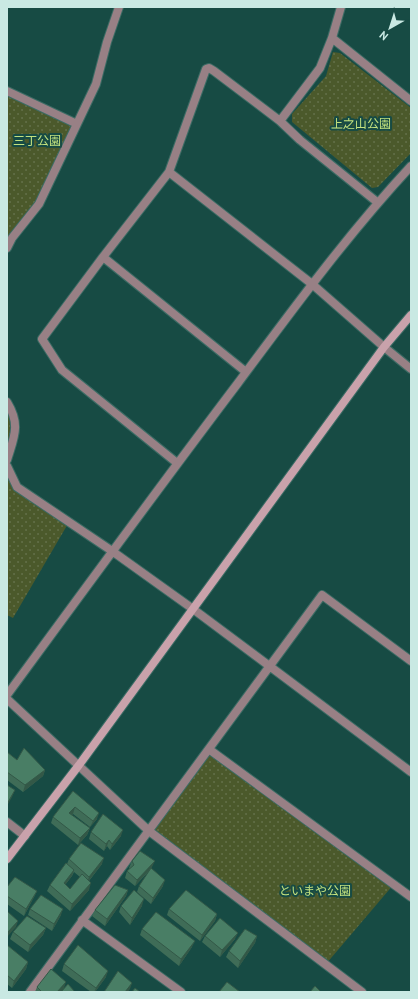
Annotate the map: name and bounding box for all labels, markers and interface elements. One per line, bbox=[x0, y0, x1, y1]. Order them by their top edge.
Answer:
north arrow bbox=[370, 8, 410, 48]
text: N bbox=[376, 28, 391, 43]
park label: 上之山公園 bbox=[331, 116, 391, 131]
park label: 三丁公園 bbox=[13, 133, 61, 148]
park label: といまや公園 bbox=[279, 883, 351, 898]

